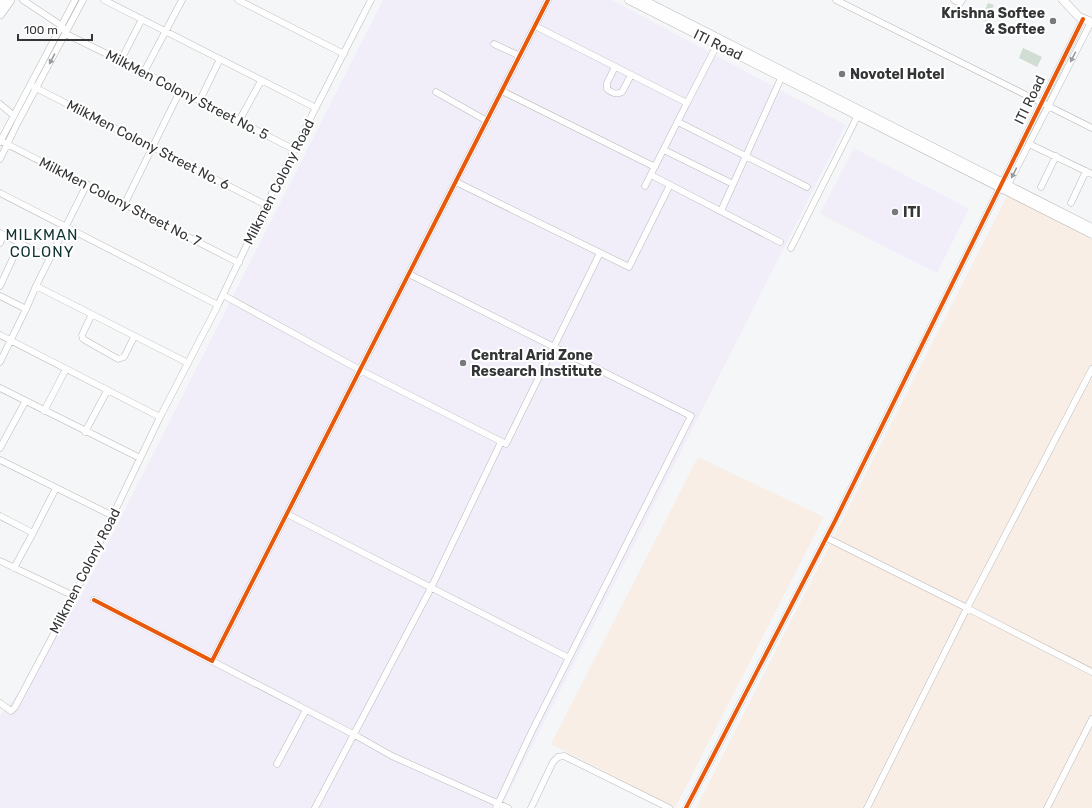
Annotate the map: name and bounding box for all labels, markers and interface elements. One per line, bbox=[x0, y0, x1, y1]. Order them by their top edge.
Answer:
place label: Krishna Softee & Softee bbox=[941, 5, 1045, 38]
scale bar bbox=[18, 16, 92, 42]
marker: Krishna Softee & Softee bbox=[1048, 16, 1058, 26]
text: 100 m bbox=[24, 23, 58, 37]
street label: ITI Road bbox=[691, 26, 745, 64]
street label: MilkMen Colony Street No. 5 bbox=[103, 46, 271, 144]
one-way arrow bbox=[1070, 51, 1076, 63]
one-way arrow bbox=[49, 54, 55, 65]
place label: Novotel Hotel bbox=[850, 66, 945, 83]
marker: Novotel Hotel bbox=[837, 69, 847, 79]
street label: ITI Road bbox=[1011, 73, 1049, 127]
street label: MilkMen Colony Street No. 6 bbox=[64, 96, 232, 194]
street label: Milkmen Colony Road bbox=[240, 117, 318, 247]
street label: MilkMen Colony Street No. 7 bbox=[36, 154, 204, 250]
one-way arrow bbox=[1011, 167, 1017, 179]
place label: ITI bbox=[903, 204, 921, 221]
marker: ITI bbox=[890, 207, 900, 217]
district label: MILKMAN COLONY bbox=[6, 226, 78, 261]
place label: Central Arid Zone Research Institute bbox=[471, 347, 602, 380]
marker: Central Arid Zone Research Institute bbox=[458, 358, 468, 368]
street label: Milkmen Colony Road bbox=[46, 506, 124, 636]

